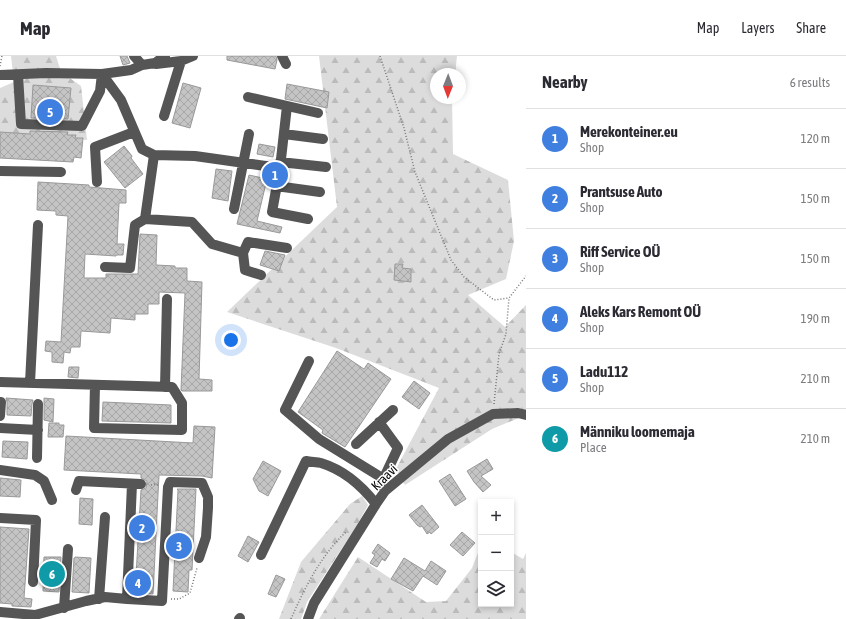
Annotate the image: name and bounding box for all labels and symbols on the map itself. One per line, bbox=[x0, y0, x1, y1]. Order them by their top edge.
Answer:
north arrow bbox=[430, 68, 466, 104]
pin: 5 bbox=[37, 97, 63, 127]
pin: 1 bbox=[262, 160, 288, 190]
your location bbox=[221, 330, 241, 350]
street label: Kraavi bbox=[368, 461, 400, 493]
pin: 2 bbox=[129, 513, 155, 543]
pin: 3 bbox=[166, 531, 192, 561]
pin: 6 bbox=[39, 559, 65, 589]
pin: 4 bbox=[125, 568, 151, 598]

